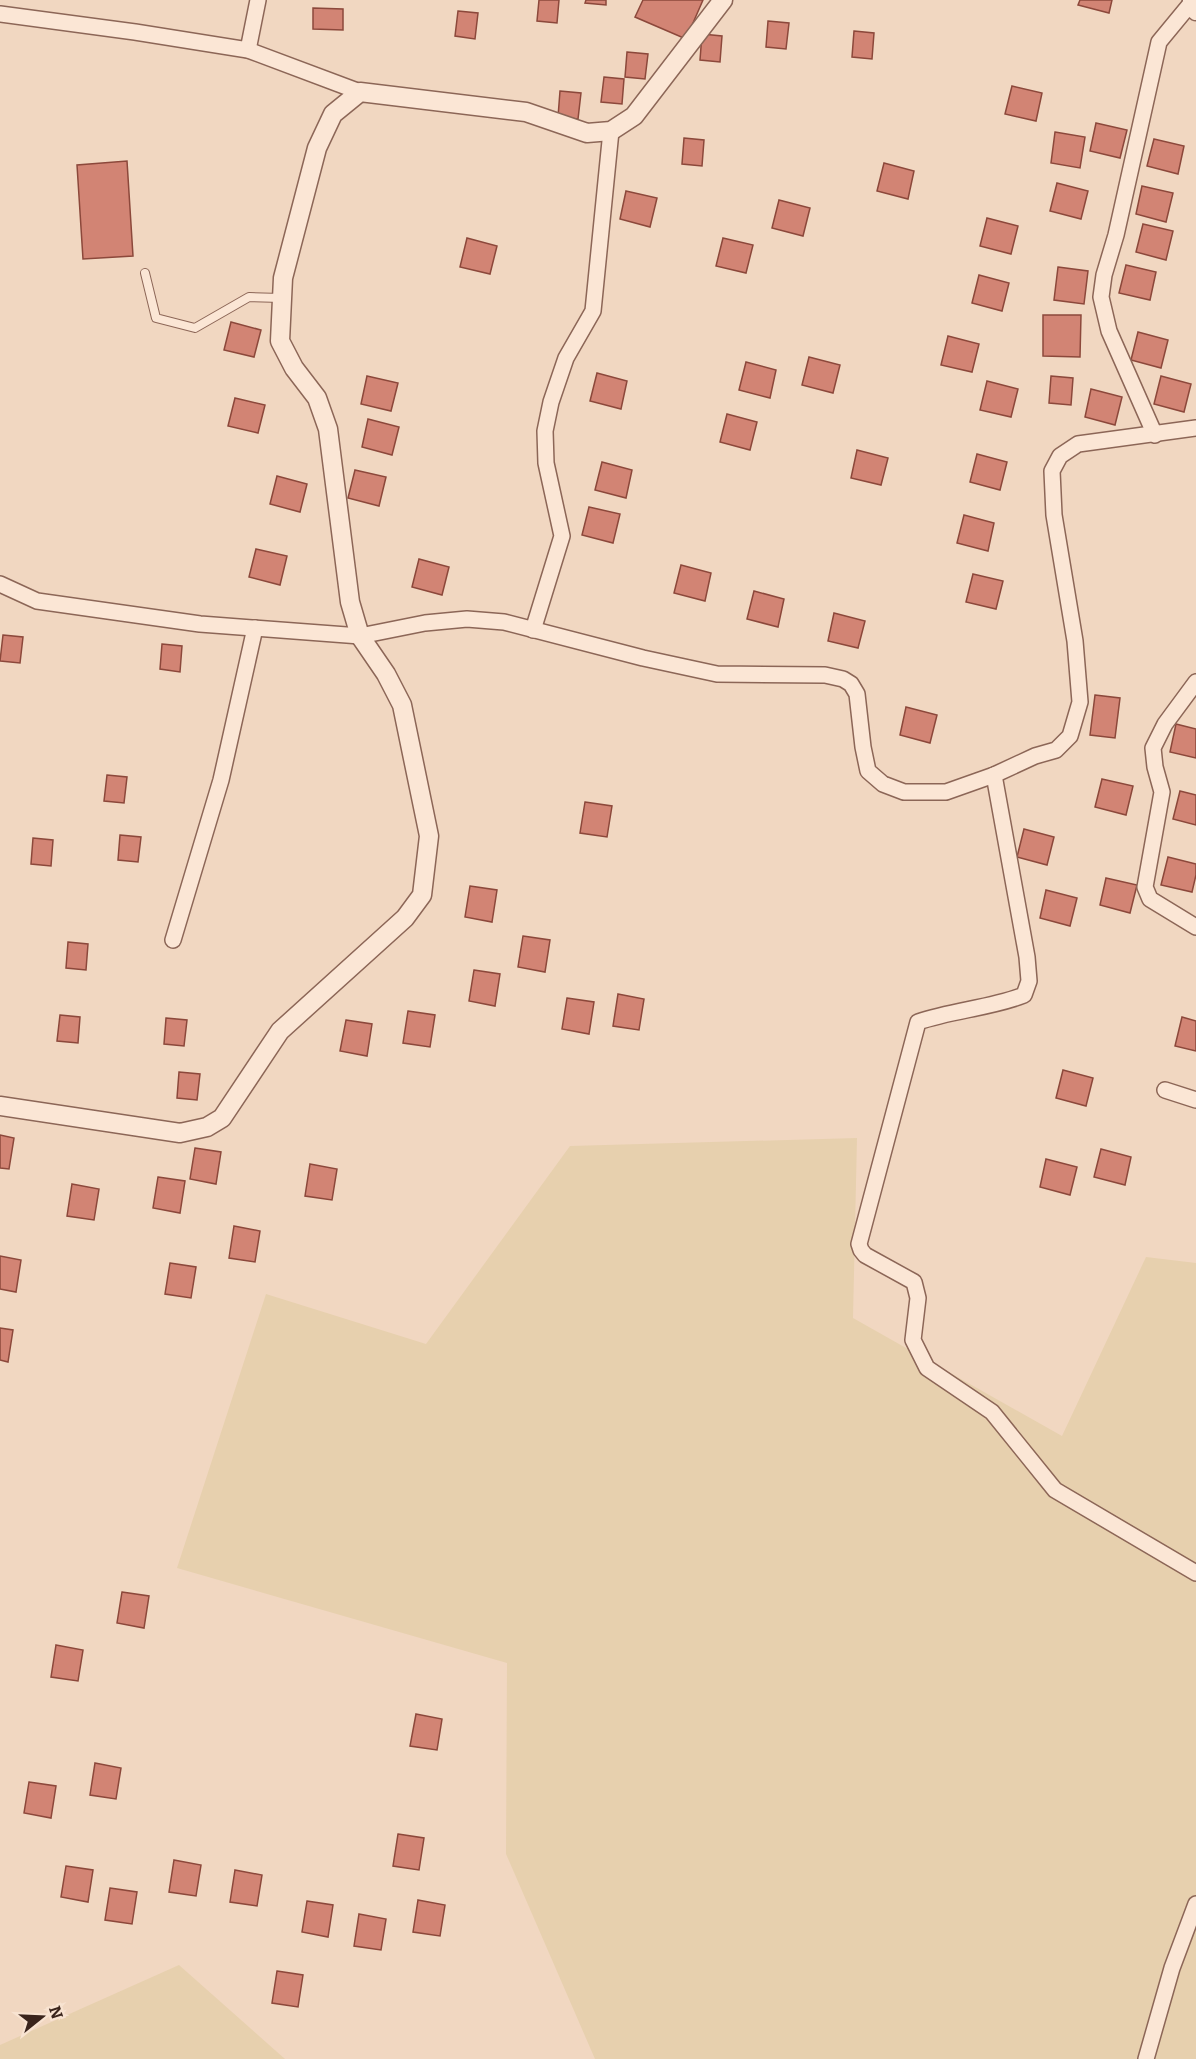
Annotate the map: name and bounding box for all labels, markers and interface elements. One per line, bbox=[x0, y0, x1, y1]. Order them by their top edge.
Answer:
north arrow bbox=[12, 1987, 72, 2047]
text: N bbox=[45, 2004, 67, 2021]

